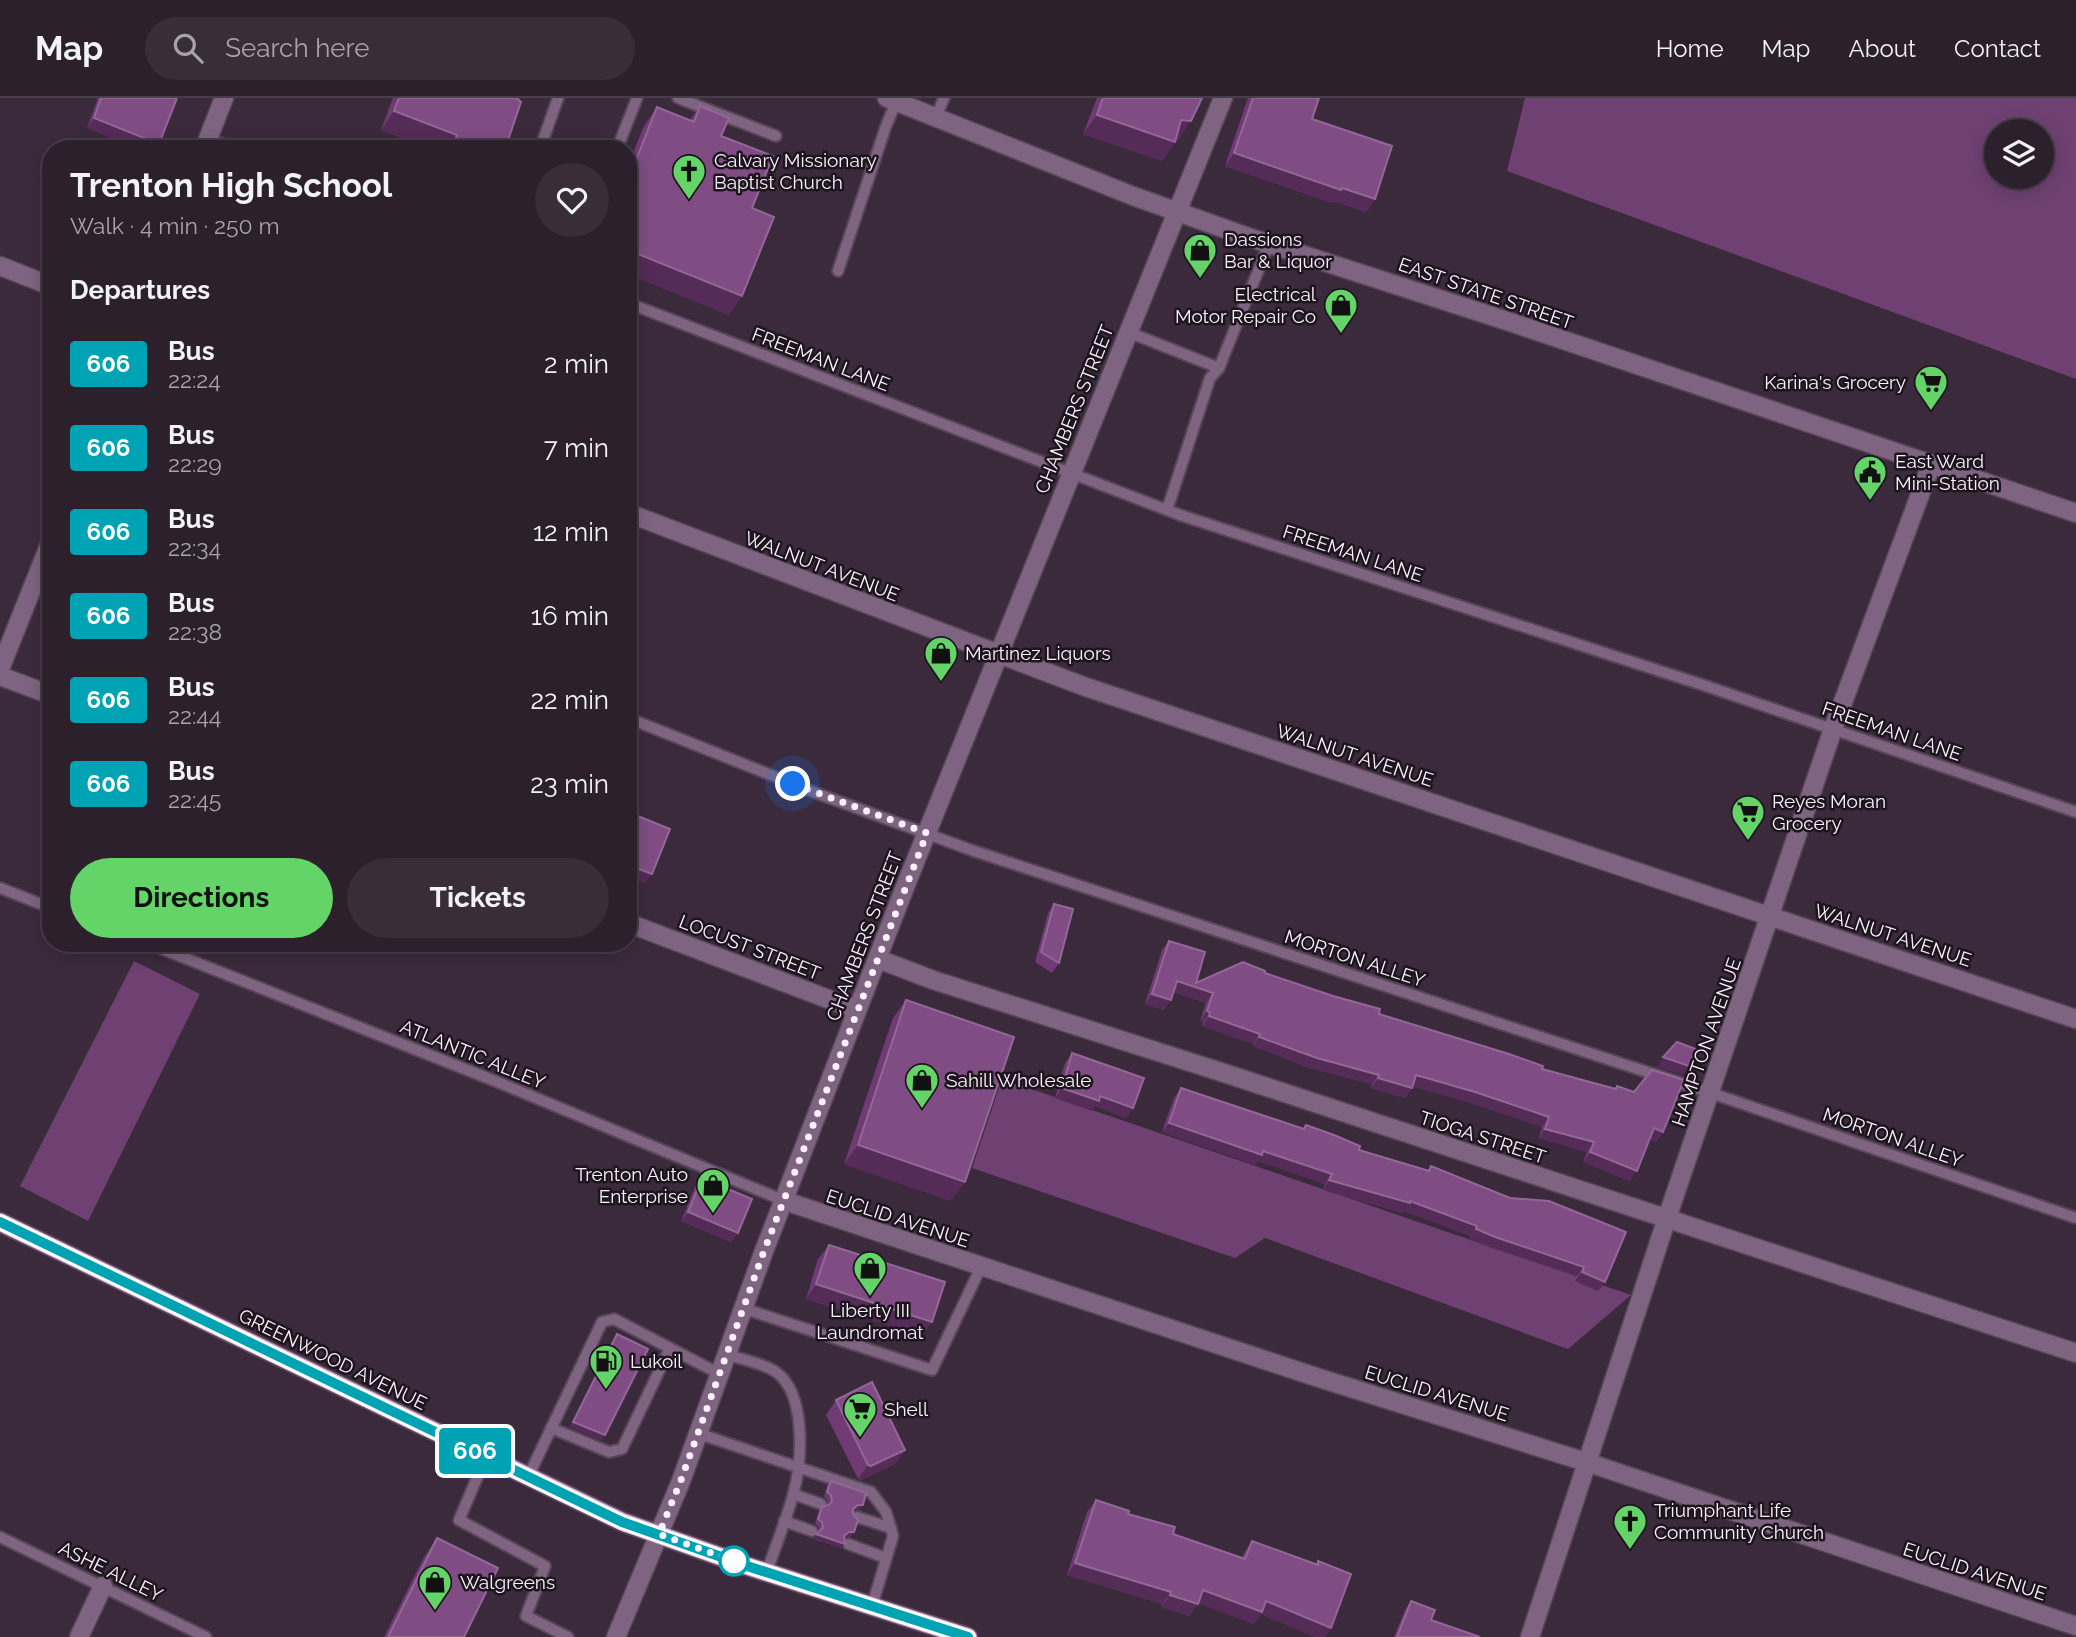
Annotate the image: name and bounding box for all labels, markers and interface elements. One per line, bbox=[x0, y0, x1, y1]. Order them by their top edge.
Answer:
search box bbox=[145, 17, 635, 80]
text: Map bbox=[35, 29, 103, 68]
icon: search bbox=[169, 29, 207, 67]
text: Search here bbox=[225, 33, 370, 63]
text: Home bbox=[1656, 34, 1724, 63]
text: Map bbox=[1762, 34, 1810, 63]
text: About bbox=[1848, 34, 1916, 63]
text: Contact bbox=[1954, 34, 2041, 63]
map controls bbox=[1984, 119, 2054, 189]
button: layers bbox=[1984, 119, 2054, 189]
place label: Calvary Missionary Baptist Church bbox=[714, 149, 877, 193]
church icon: Calvary Missionary Baptist Church bbox=[670, 152, 708, 201]
button: heart bbox=[535, 163, 609, 237]
text: Trenton High School bbox=[70, 166, 392, 205]
text: Walk · 4 min · 250 m bbox=[70, 212, 280, 239]
place label: Dassions Bar & Liquor bbox=[1224, 228, 1332, 272]
shop icon: Dassions Bar & Liquor bbox=[1181, 231, 1219, 280]
street label: EAST STATE STREET bbox=[1396, 253, 1577, 333]
text: Departures bbox=[70, 275, 210, 305]
place label: Electrical Motor Repair Co bbox=[1175, 283, 1317, 327]
shop icon: Electrical Motor Repair Co bbox=[1322, 286, 1360, 335]
street label: CHAMBERS STREET bbox=[1030, 321, 1118, 496]
street label: FREEMAN LANE bbox=[749, 323, 893, 395]
text: Bus bbox=[168, 336, 215, 366]
text: 606 bbox=[87, 349, 130, 378]
text: 2 min bbox=[544, 349, 609, 379]
supermarket icon: Karina's Grocery bbox=[1912, 363, 1950, 412]
text: 22:24 bbox=[168, 366, 221, 393]
place label: Karina's Grocery bbox=[1764, 371, 1906, 393]
text: Bus bbox=[168, 420, 215, 450]
text: 606 bbox=[87, 433, 130, 462]
text: 7 min bbox=[544, 433, 609, 463]
text: 22:29 bbox=[168, 450, 222, 477]
place label: East Ward Mini-Station bbox=[1895, 450, 2000, 494]
public building icon: East Ward Mini-Station bbox=[1851, 453, 1889, 502]
text: Bus bbox=[168, 504, 215, 534]
text: 606 bbox=[87, 517, 130, 546]
text: 12 min bbox=[533, 517, 609, 547]
street label: FREEMAN LANE bbox=[1280, 520, 1426, 586]
street label: WALNUT AVENUE bbox=[742, 526, 902, 606]
text: 22:34 bbox=[168, 534, 221, 561]
text: Bus bbox=[168, 588, 215, 618]
text: 606 bbox=[87, 601, 130, 630]
text: 16 min bbox=[531, 601, 609, 631]
text: 22:38 bbox=[168, 618, 222, 645]
shop icon: Martinez Liquors bbox=[922, 634, 960, 683]
place label: Martinez Liquors bbox=[965, 642, 1111, 664]
text: Bus bbox=[168, 672, 215, 702]
text: 606 bbox=[87, 685, 130, 714]
text: 22 min bbox=[531, 685, 609, 715]
street label: FREEMAN LANE bbox=[1819, 697, 1965, 765]
text: 22:44 bbox=[168, 702, 221, 729]
street label: WALNUT AVENUE bbox=[1274, 719, 1436, 791]
text: Bus bbox=[168, 756, 215, 786]
your location bbox=[775, 766, 810, 801]
text: 606 bbox=[87, 769, 130, 798]
text: 23 min bbox=[530, 769, 609, 799]
text: 22:45 bbox=[168, 786, 221, 813]
place label: Reyes Moran Grocery bbox=[1772, 790, 1886, 834]
supermarket icon: Reyes Moran Grocery bbox=[1729, 793, 1767, 842]
street label: CHAMBERS STREET bbox=[822, 848, 907, 1024]
button: Directions bbox=[70, 858, 333, 938]
button: Tickets bbox=[347, 858, 609, 938]
street label: WALNUT AVENUE bbox=[1812, 899, 1974, 971]
street label: LOCUST STREET bbox=[676, 910, 824, 984]
street label: MORTON ALLEY bbox=[1282, 925, 1429, 991]
street label: HAMPTON AVENUE bbox=[1667, 955, 1745, 1129]
street label: ATLANTIC ALLEY bbox=[397, 1015, 549, 1093]
shop icon: Sahill Wholesale bbox=[903, 1061, 941, 1110]
place label: Sahill Wholesale bbox=[946, 1069, 1091, 1091]
street label: MORTON ALLEY bbox=[1820, 1103, 1966, 1171]
street label: TIOGA STREET bbox=[1417, 1106, 1549, 1168]
place label: Trenton Auto Enterprise bbox=[575, 1163, 688, 1207]
shop icon: Trenton Auto Enterprise bbox=[694, 1166, 732, 1215]
street label: EUCLID AVENUE bbox=[824, 1184, 972, 1252]
shop icon: Liberty III Laundromat bbox=[851, 1249, 889, 1298]
place label: Liberty III Laundromat bbox=[816, 1299, 924, 1343]
street label: GREENWOOD AVENUE bbox=[235, 1304, 431, 1414]
fuel station icon: Lukoil bbox=[587, 1342, 625, 1391]
place label: Lukoil bbox=[630, 1350, 683, 1372]
street label: EUCLID AVENUE bbox=[1362, 1361, 1512, 1425]
supermarket icon: Shell bbox=[841, 1390, 879, 1439]
place label: Shell bbox=[884, 1398, 929, 1420]
line badge: 606 bbox=[435, 1428, 515, 1474]
text: 606 bbox=[453, 1436, 497, 1465]
place label: Triumphant Life Community Church bbox=[1654, 1499, 1824, 1543]
church icon: Triumphant Life Community Church bbox=[1611, 1502, 1649, 1551]
street label: ASHE ALLEY bbox=[55, 1536, 167, 1606]
street label: EUCLID AVENUE bbox=[1901, 1537, 2049, 1605]
unlabelled marker bbox=[719, 1546, 749, 1576]
shop icon: Walgreens bbox=[416, 1563, 454, 1612]
place label: Walgreens bbox=[460, 1571, 555, 1593]

